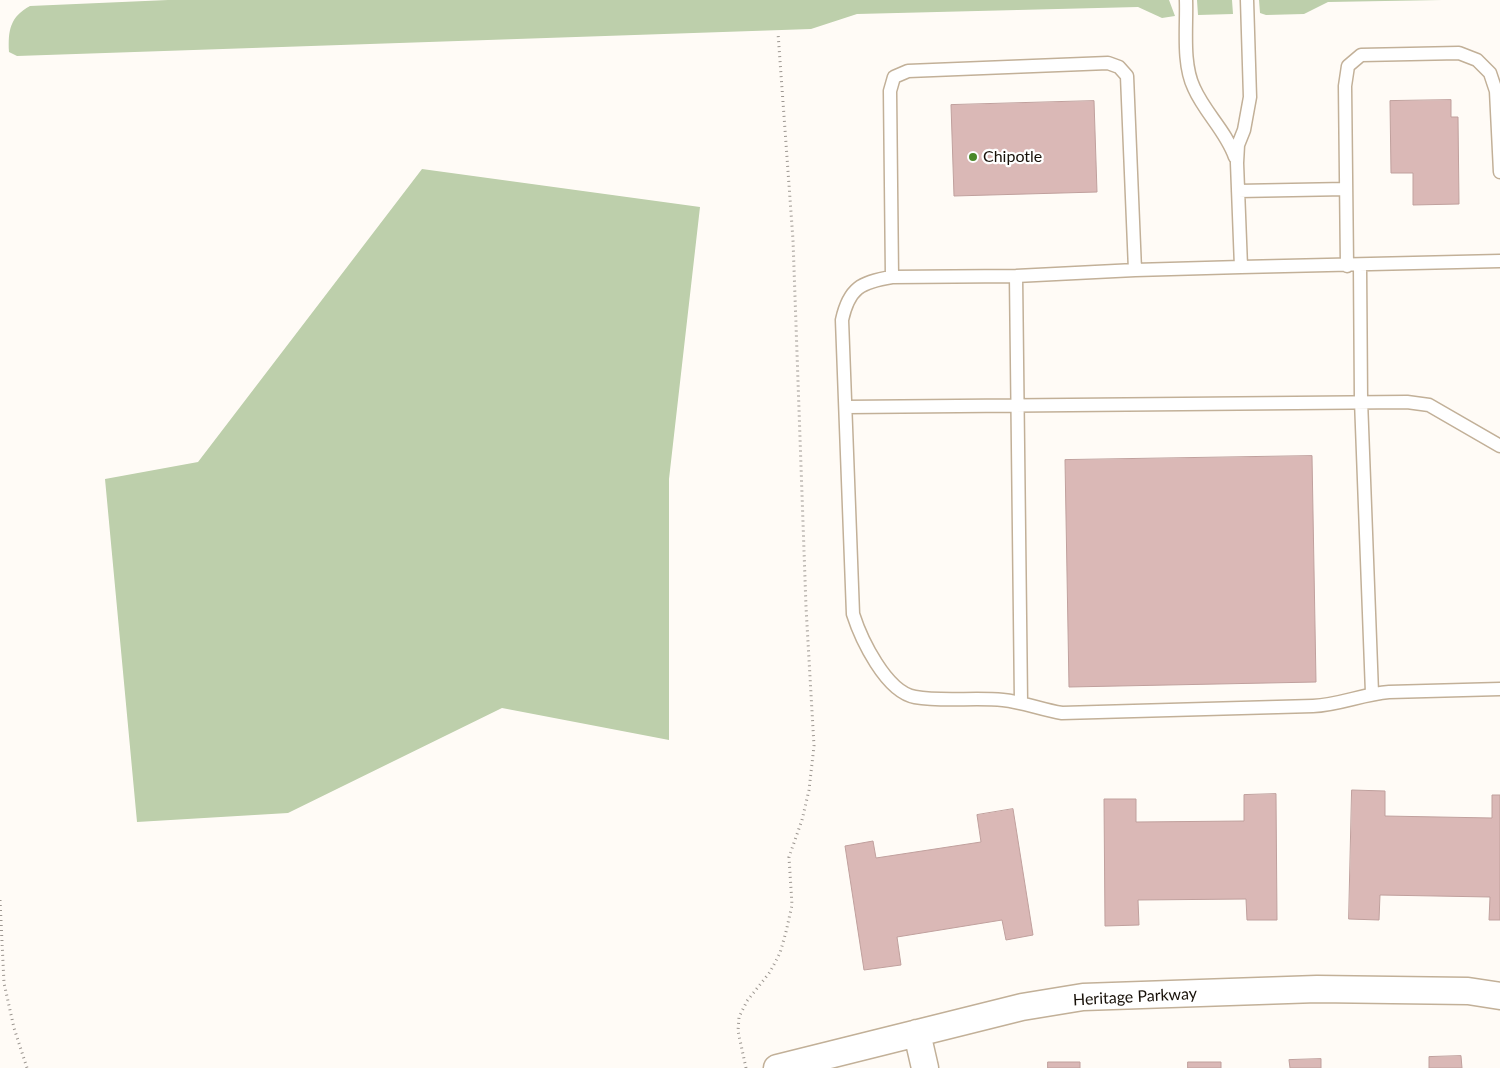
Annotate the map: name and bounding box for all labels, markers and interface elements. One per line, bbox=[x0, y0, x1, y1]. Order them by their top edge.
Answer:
place label: Chipotle bbox=[983, 147, 1042, 167]
marker: Chipotle bbox=[967, 151, 979, 163]
street label: Heritage Parkway bbox=[1072, 984, 1198, 1010]

